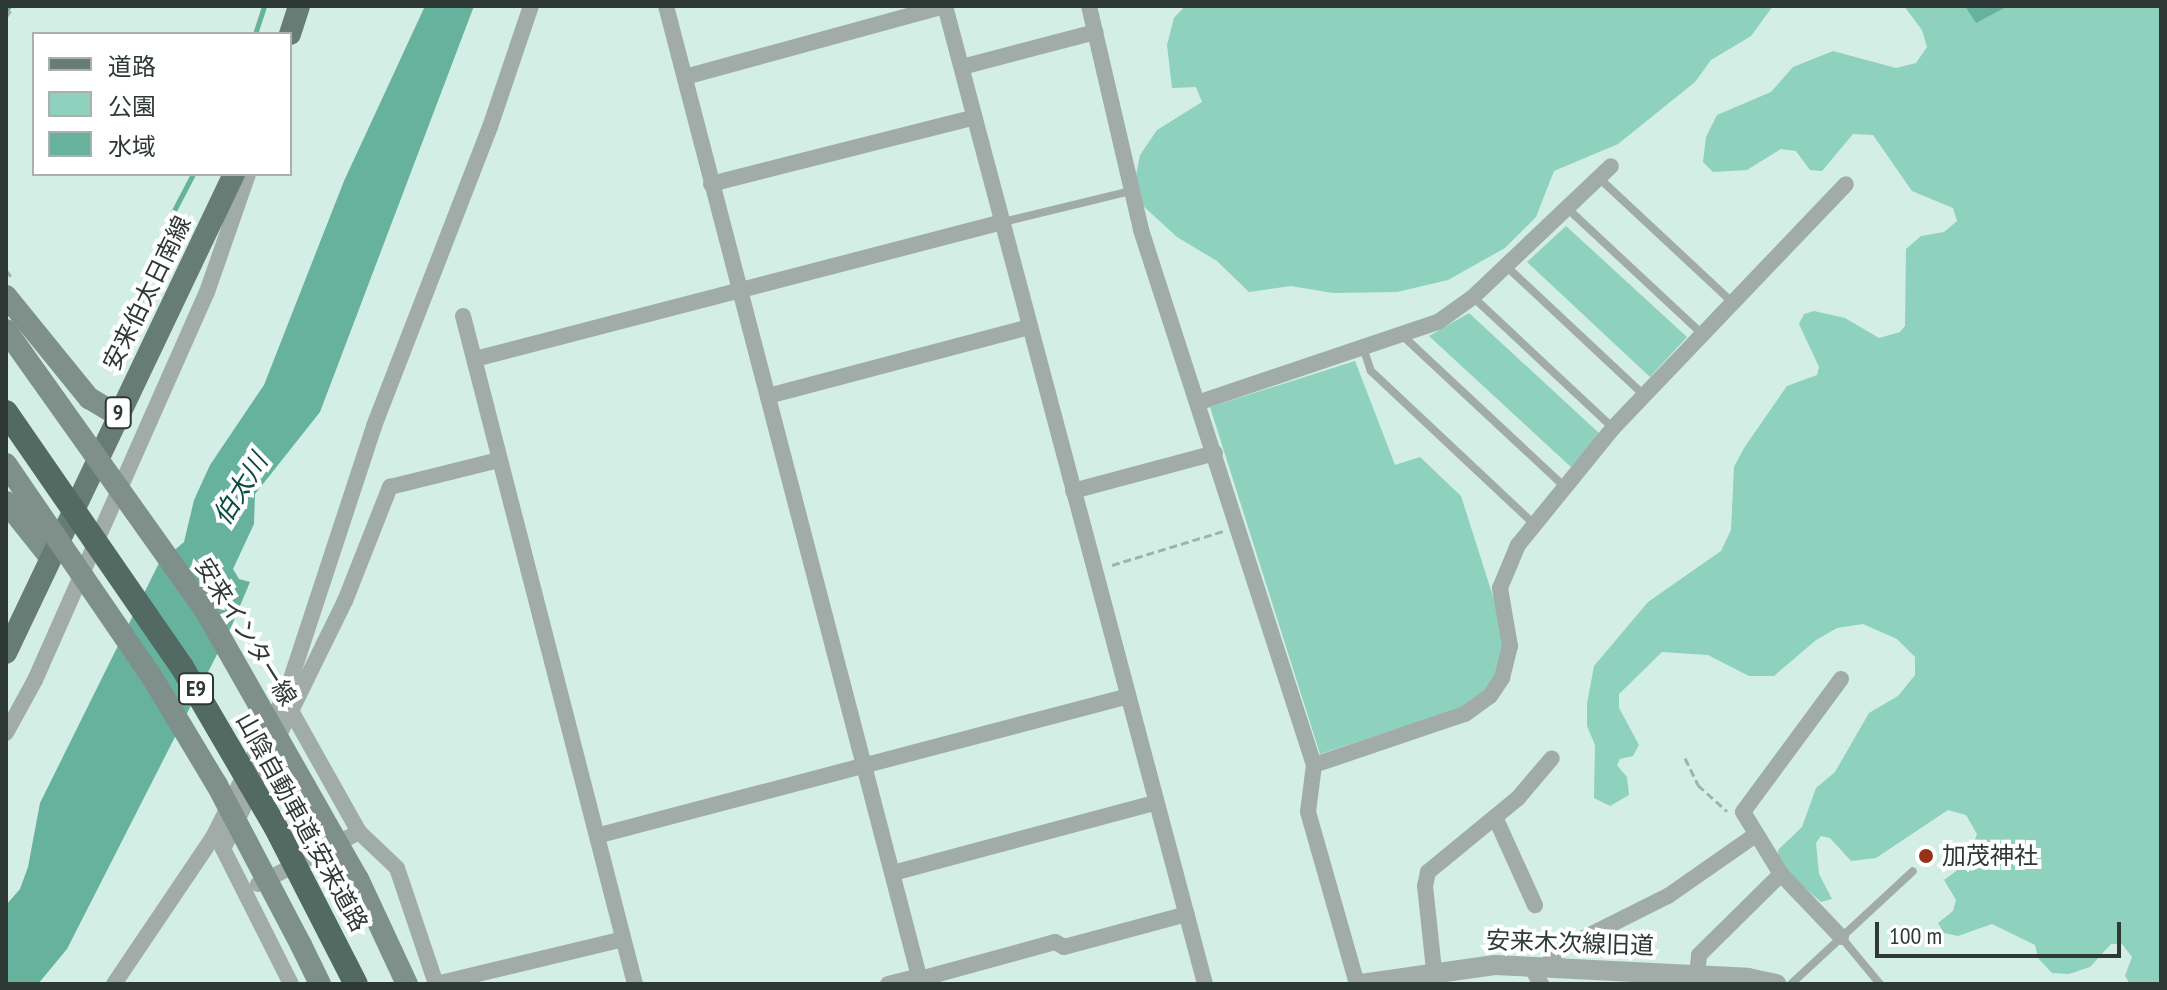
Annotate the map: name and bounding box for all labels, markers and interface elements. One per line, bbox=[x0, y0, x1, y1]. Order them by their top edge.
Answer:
legend bbox=[32, 32, 292, 176]
text: 道路 bbox=[108, 51, 156, 82]
text: 公園 bbox=[108, 91, 156, 122]
text: 水域 bbox=[108, 131, 156, 162]
street label: 安来伯太日南線 bbox=[97, 211, 197, 375]
road number: 9 bbox=[104, 395, 132, 431]
water label: 伯太川 bbox=[206, 448, 274, 530]
street label: 安来インター線 bbox=[189, 553, 303, 711]
road number: E9 bbox=[178, 671, 214, 707]
street label: 山陰自動車道;安来道路 bbox=[230, 708, 374, 936]
place label: 加茂神社 bbox=[1942, 842, 2038, 870]
marker: 加茂神社 bbox=[1917, 847, 1935, 865]
scale bar bbox=[1879, 906, 2125, 956]
text: 100 m bbox=[1889, 920, 1942, 951]
street label: 安来木次線旧道 bbox=[1486, 926, 1654, 960]

